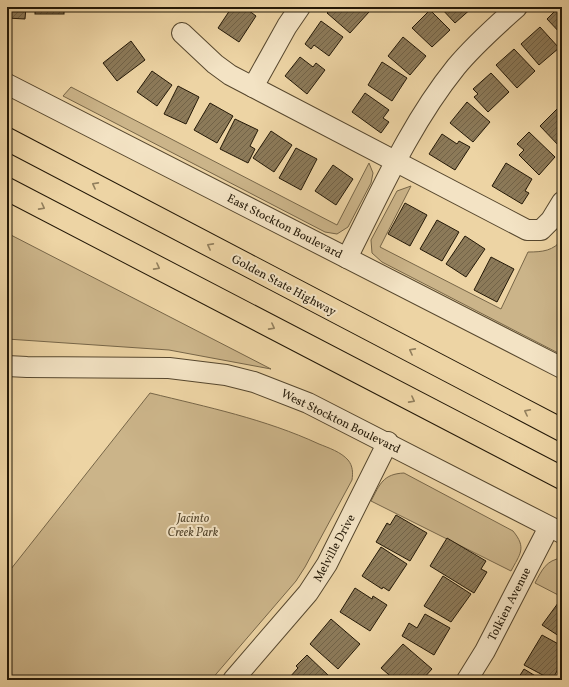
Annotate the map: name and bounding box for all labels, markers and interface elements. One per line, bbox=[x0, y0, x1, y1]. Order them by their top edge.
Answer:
one-way arrow bbox=[92, 183, 99, 190]
street label: East Stockton Boulevard bbox=[224, 191, 345, 263]
one-way arrow bbox=[37, 202, 45, 209]
one-way arrow bbox=[207, 243, 214, 250]
street label: Golden State Highway bbox=[228, 252, 339, 320]
one-way arrow bbox=[153, 262, 160, 270]
one-way arrow bbox=[268, 322, 275, 330]
one-way arrow bbox=[409, 349, 416, 356]
street label: West Stockton Boulevard bbox=[278, 386, 403, 458]
one-way arrow bbox=[408, 395, 415, 403]
one-way arrow bbox=[524, 409, 532, 416]
park label: Jacinto Creek Park bbox=[168, 511, 219, 541]
street label: Melville Drive bbox=[310, 511, 360, 585]
street label: Tolkien Avenue bbox=[484, 565, 535, 644]

